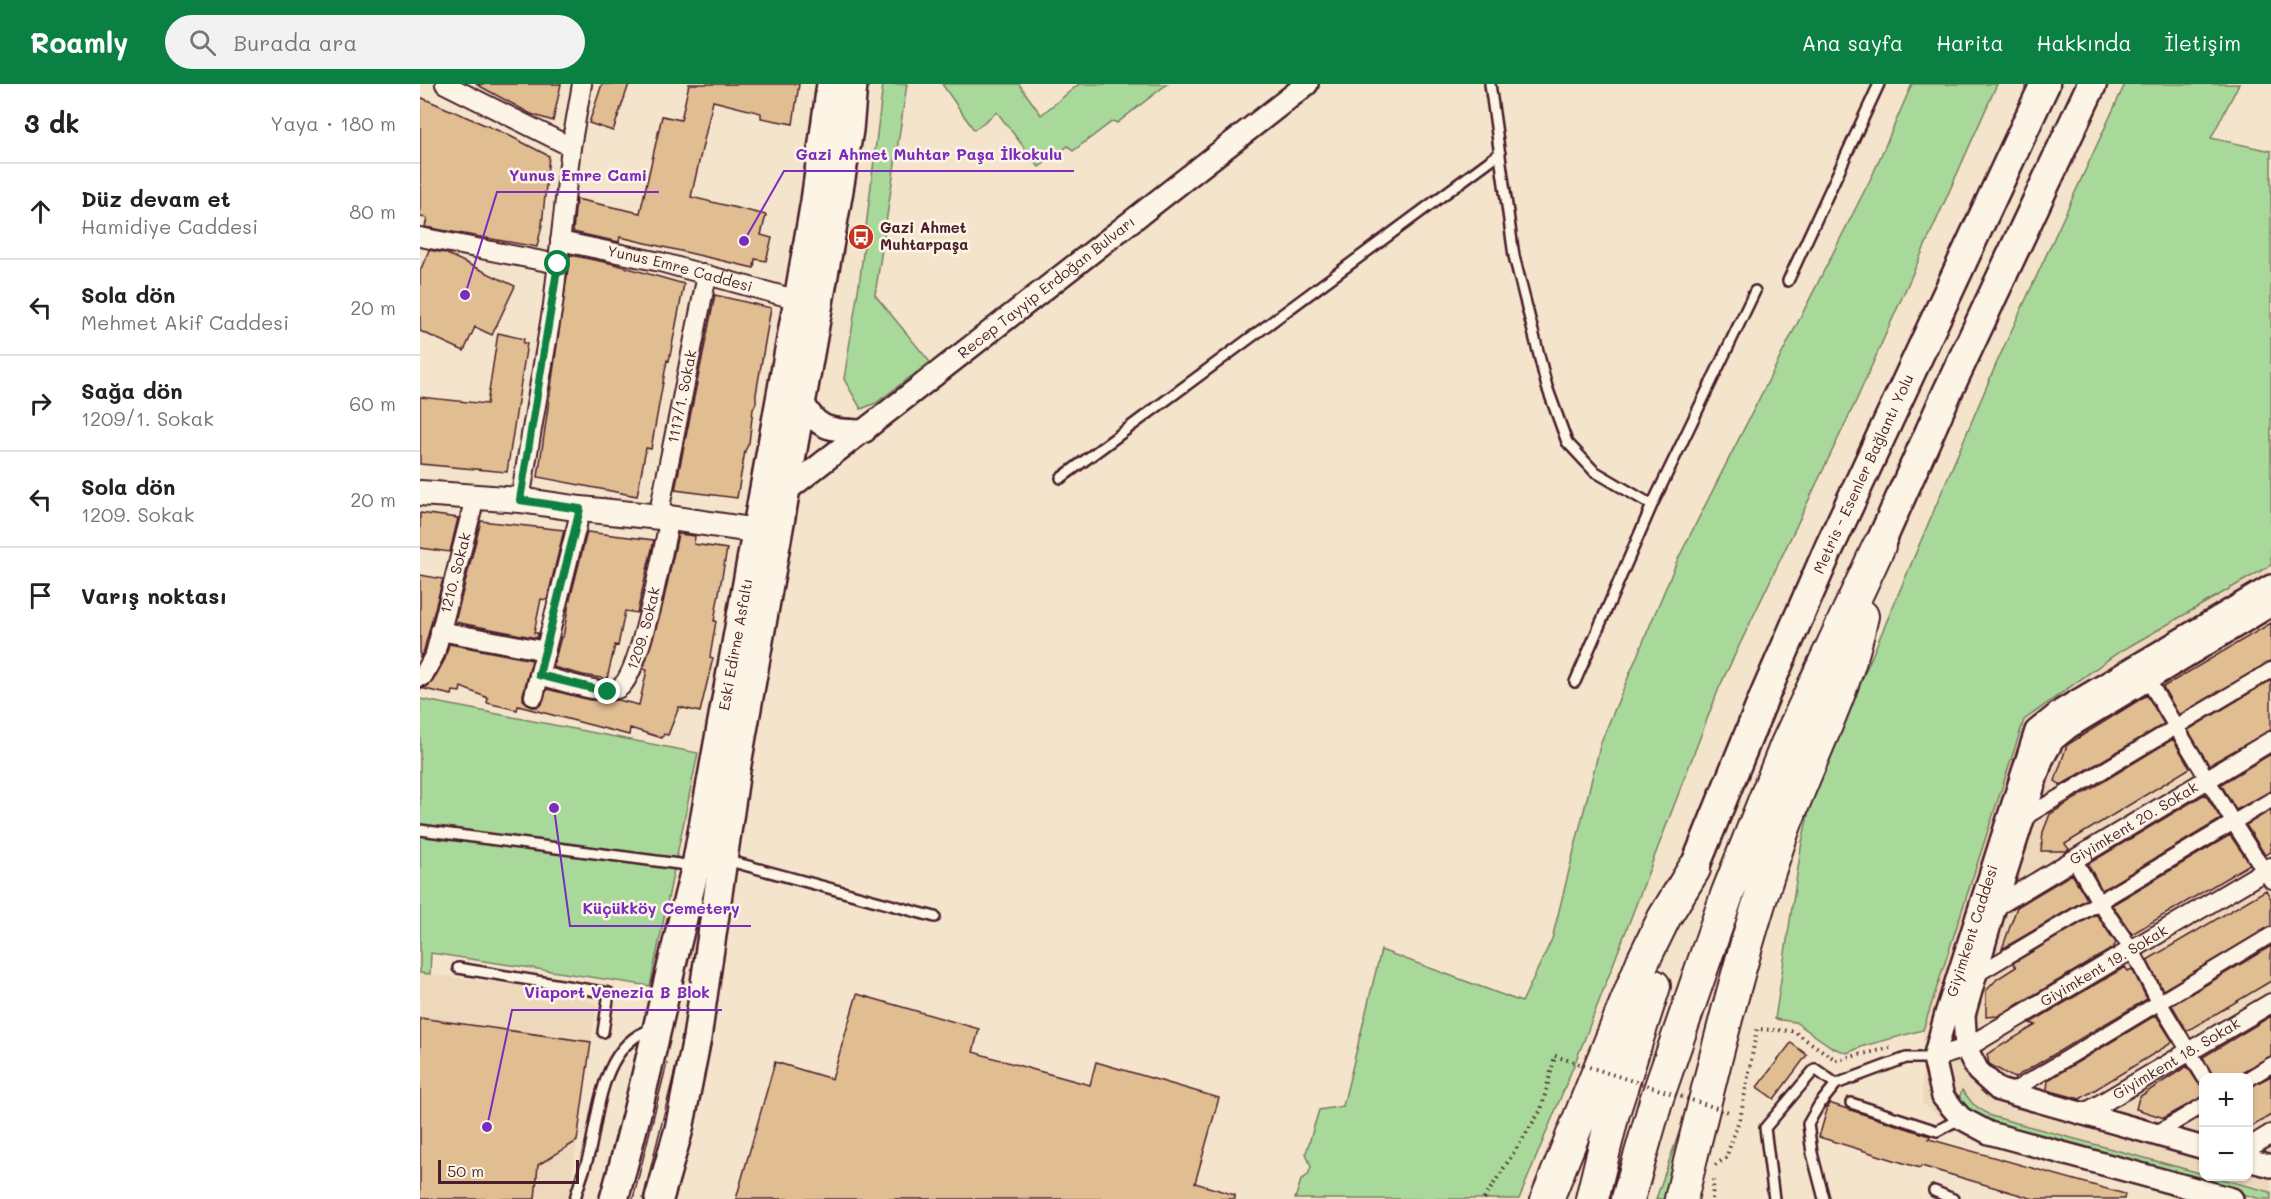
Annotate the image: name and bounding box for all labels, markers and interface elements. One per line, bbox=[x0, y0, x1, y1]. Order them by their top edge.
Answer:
search box bbox=[165, 15, 585, 69]
text: Roamly bbox=[30, 24, 129, 60]
icon: search bbox=[186, 26, 219, 59]
text: Burada ara bbox=[234, 28, 357, 57]
text: Ana sayfa bbox=[1802, 29, 1903, 56]
text: Harita bbox=[1936, 29, 2004, 56]
text: Hakkında bbox=[2037, 29, 2131, 56]
text: İletişim bbox=[2164, 29, 2241, 56]
text: 3 dk bbox=[24, 106, 79, 140]
text: Yaya · 180 m bbox=[270, 110, 396, 136]
callout: Gazi Ahmet Muhtar Paşa İlkokulu bbox=[784, 137, 1074, 171]
text: Gazi Ahmet Muhtar Paşa İlkokulu bbox=[796, 143, 1062, 165]
callout: Yunus Emre Cami bbox=[497, 158, 659, 192]
text: Yunus Emre Cami bbox=[509, 164, 647, 185]
text: Düz devam et bbox=[81, 184, 230, 213]
icon: ahead bbox=[24, 195, 57, 228]
text: 80 m bbox=[349, 198, 396, 224]
street label: Recep Tayyip Erdoğan Bulvarı bbox=[953, 211, 1139, 362]
text: Hamidiye Caddesi bbox=[81, 213, 258, 239]
place label: Gazi Ahmet Muhtarpaşa bbox=[880, 217, 969, 255]
bus stop icon: Gazi Ahmet Muhtarpaşa bbox=[846, 222, 876, 252]
street label: Yunus Emre Caddesi bbox=[606, 240, 755, 296]
route start bbox=[544, 250, 570, 276]
text: Sola dön bbox=[81, 280, 175, 309]
icon: left bbox=[24, 291, 57, 324]
text: 20 m bbox=[350, 294, 396, 320]
text: Mehmet Akif Caddesi bbox=[81, 309, 289, 335]
street label: 1117/1. Sokak bbox=[662, 348, 701, 445]
street label: Metris - Esenler Bağlantı Yolu bbox=[1808, 370, 1918, 577]
text: Sağa dön bbox=[81, 376, 183, 405]
icon: right bbox=[24, 387, 57, 420]
text: 60 m bbox=[349, 390, 396, 416]
text: 1209/1. Sokak bbox=[81, 405, 214, 431]
text: Sola dön bbox=[81, 472, 175, 501]
icon: left bbox=[24, 483, 57, 516]
text: 20 m bbox=[350, 486, 396, 512]
text: 1209. Sokak bbox=[81, 501, 194, 527]
street label: 1210. Sokak bbox=[435, 530, 475, 615]
street label: Eski Edirne Asfaltı bbox=[713, 577, 757, 712]
icon: arrive bbox=[24, 579, 57, 612]
text: Varış noktası bbox=[81, 581, 227, 610]
street label: 1209. Sokak bbox=[621, 585, 664, 673]
route end bbox=[594, 678, 620, 704]
street label: Giyimkent 20. Sokak bbox=[2065, 776, 2201, 869]
street label: Giyimkent Caddesi bbox=[1941, 862, 2002, 999]
callout: Küçükköy Cemetery bbox=[570, 892, 751, 926]
text: Küçükköy Cemetery bbox=[582, 897, 740, 918]
street label: Giyimkent 19. Sokak bbox=[2036, 920, 2171, 1011]
callout: Viaport Venezia B Blok bbox=[512, 976, 722, 1010]
text: Viaport Venezia B Blok bbox=[524, 981, 710, 1002]
street label: Giyimkent 18. Sokak bbox=[2109, 1013, 2244, 1104]
map controls bbox=[2199, 1073, 2253, 1181]
button: + bbox=[2199, 1073, 2253, 1127]
button: − bbox=[2199, 1127, 2253, 1181]
scale bar bbox=[438, 1157, 579, 1184]
text: 50 m bbox=[447, 1160, 484, 1181]

